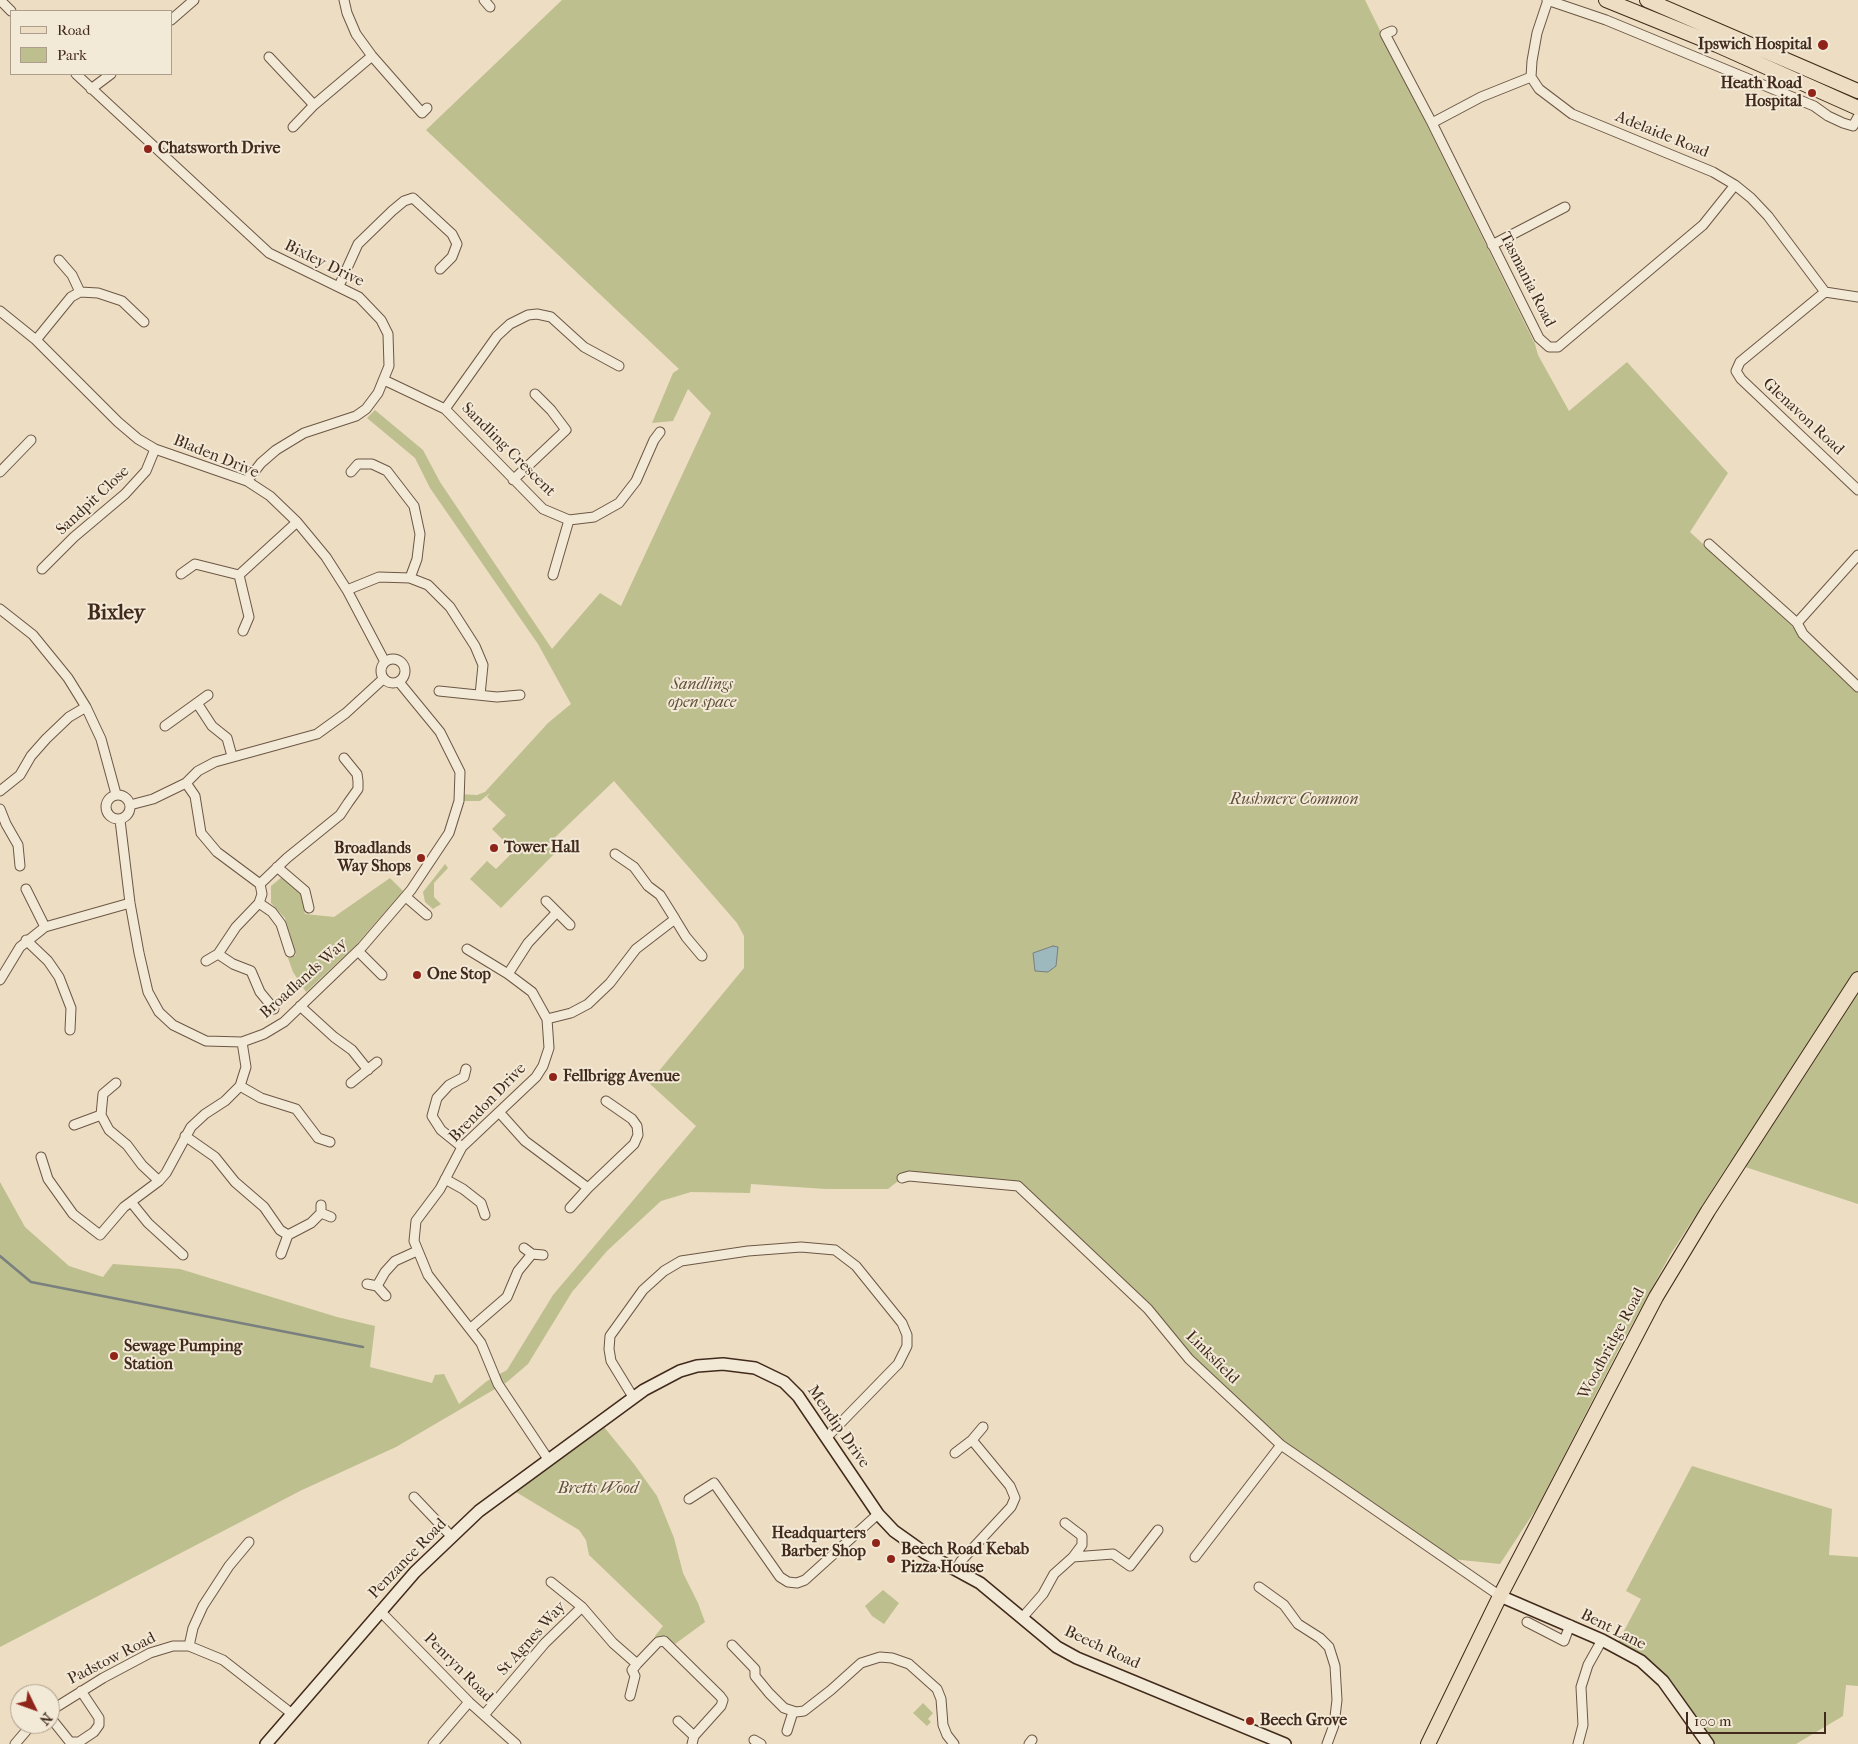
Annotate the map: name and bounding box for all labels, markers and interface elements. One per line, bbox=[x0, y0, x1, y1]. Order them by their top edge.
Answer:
legend bbox=[10, 10, 172, 75]
text: Road bbox=[57, 21, 90, 39]
place label: Ipswich Hospital bbox=[1698, 35, 1812, 55]
marker: Ipswich Hospital bbox=[1816, 38, 1830, 52]
text: Park bbox=[57, 46, 87, 64]
place label: Heath Road Hospital bbox=[1720, 74, 1802, 112]
marker: Heath Road Hospital bbox=[1806, 87, 1818, 99]
street label: Adelaide Road bbox=[1612, 108, 1712, 162]
place label: Chatsworth Drive bbox=[158, 139, 280, 159]
marker: Chatsworth Drive bbox=[142, 143, 154, 155]
street label: Tasmania Road bbox=[1495, 229, 1559, 331]
street label: Bixley Drive bbox=[281, 236, 367, 292]
street label: Glenavon Road bbox=[1758, 375, 1848, 459]
street label: Sandling Crescent bbox=[457, 399, 559, 501]
street label: Bladen Drive bbox=[170, 431, 262, 483]
street label: Sandpit Close bbox=[52, 462, 134, 540]
district label: Bixley bbox=[87, 601, 145, 627]
park label: Sandlings open space bbox=[668, 675, 736, 713]
park label: Rushmere Common bbox=[1230, 790, 1358, 810]
place label: Tower Hall bbox=[504, 838, 580, 858]
place label: Broadlands Way Shops bbox=[334, 839, 411, 877]
marker: Tower Hall bbox=[488, 842, 500, 854]
marker: Broadlands Way Shops bbox=[415, 852, 427, 864]
street label: Broadlands Way bbox=[256, 935, 352, 1023]
place label: One Stop bbox=[427, 965, 491, 985]
marker: One Stop bbox=[411, 969, 423, 981]
street label: Brendon Drive bbox=[445, 1059, 531, 1147]
place label: Fellbrigg Avenue bbox=[563, 1067, 680, 1087]
marker: Fellbrigg Avenue bbox=[547, 1071, 559, 1083]
street label: Woodbridge Road bbox=[1575, 1285, 1649, 1403]
street label: Linksfield bbox=[1181, 1327, 1243, 1389]
place label: Sewage Pumping Station bbox=[124, 1337, 242, 1375]
marker: Sewage Pumping Station bbox=[108, 1350, 120, 1362]
street label: Mendip Drive bbox=[803, 1382, 873, 1472]
park label: Bretts Wood bbox=[558, 1479, 638, 1499]
street label: Penzance Road bbox=[365, 1515, 451, 1603]
place label: Headquarters Barber Shop bbox=[772, 1524, 866, 1562]
marker: Headquarters Barber Shop bbox=[870, 1537, 882, 1549]
place label: Beech Road Kebab Pizza House bbox=[901, 1540, 1029, 1578]
marker: Beech Road Kebab Pizza House bbox=[885, 1553, 897, 1565]
street label: St Agnes Way bbox=[494, 1598, 570, 1680]
street label: Bent Lane bbox=[1577, 1605, 1649, 1655]
street label: Beech Road bbox=[1061, 1622, 1143, 1674]
street label: Padstow Road bbox=[65, 1629, 159, 1689]
street label: Penryn Road bbox=[419, 1629, 497, 1707]
north arrow bbox=[10, 1684, 60, 1734]
scale bar bbox=[1688, 1702, 1828, 1734]
text: N bbox=[36, 1709, 56, 1728]
place label: Beech Grove bbox=[1260, 1711, 1347, 1731]
text: 100 m bbox=[1694, 1712, 1732, 1730]
marker: Beech Grove bbox=[1244, 1715, 1256, 1727]

